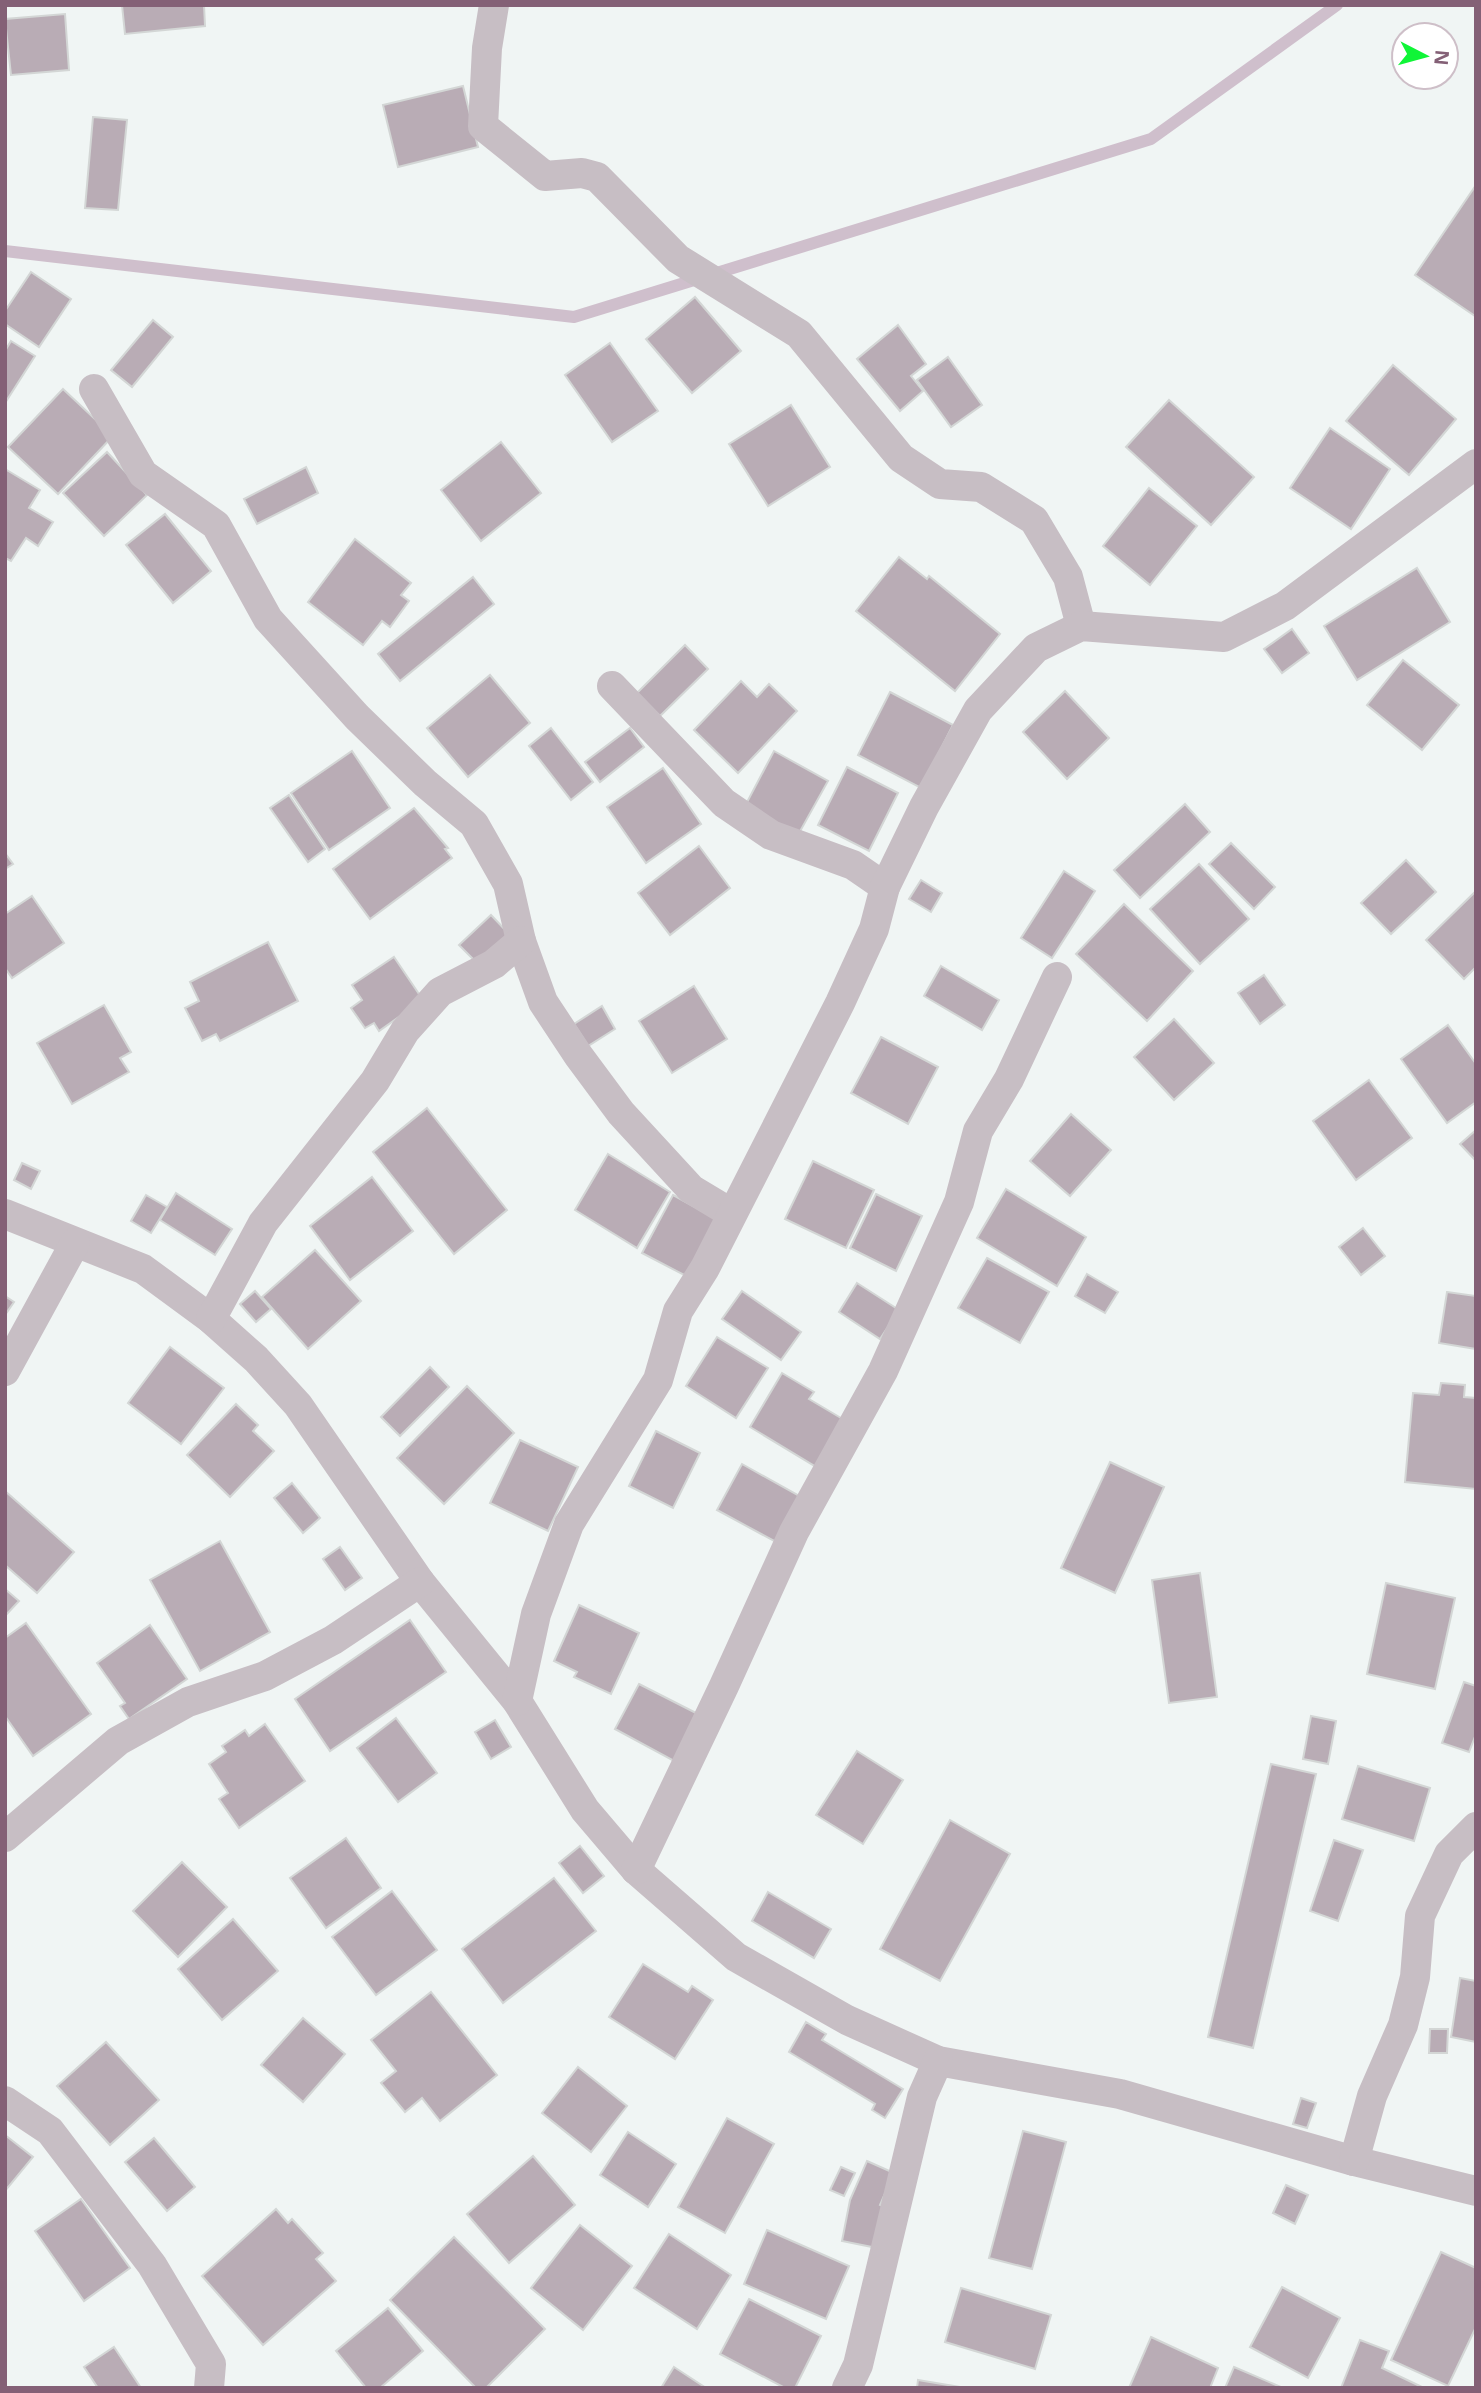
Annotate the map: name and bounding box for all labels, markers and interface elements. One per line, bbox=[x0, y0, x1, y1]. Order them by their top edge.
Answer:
north arrow bbox=[1390, 21, 1460, 91]
text: N bbox=[1428, 49, 1456, 67]

